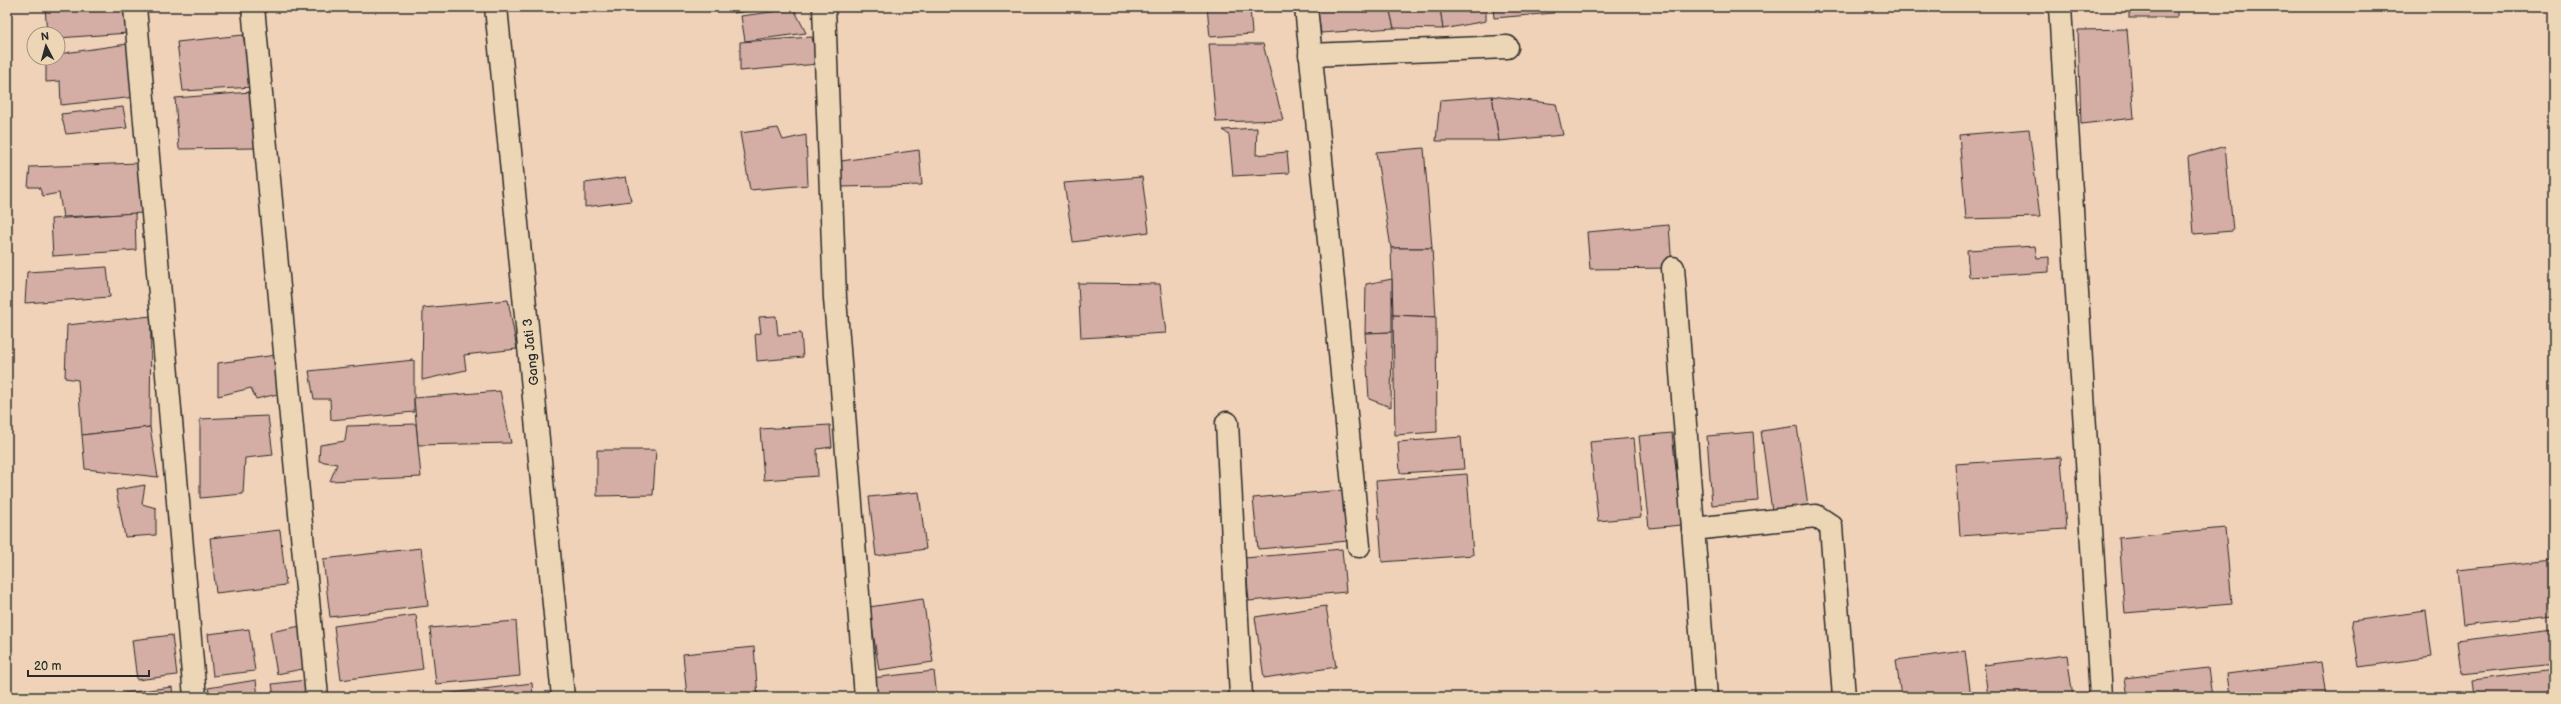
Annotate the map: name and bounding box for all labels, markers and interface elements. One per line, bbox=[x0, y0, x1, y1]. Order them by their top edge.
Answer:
north arrow bbox=[26, 26, 66, 66]
text: N bbox=[40, 30, 50, 43]
street label: Gang Jati 3 bbox=[520, 318, 542, 386]
scale bar bbox=[28, 652, 149, 678]
text: 20 m bbox=[34, 659, 61, 674]

